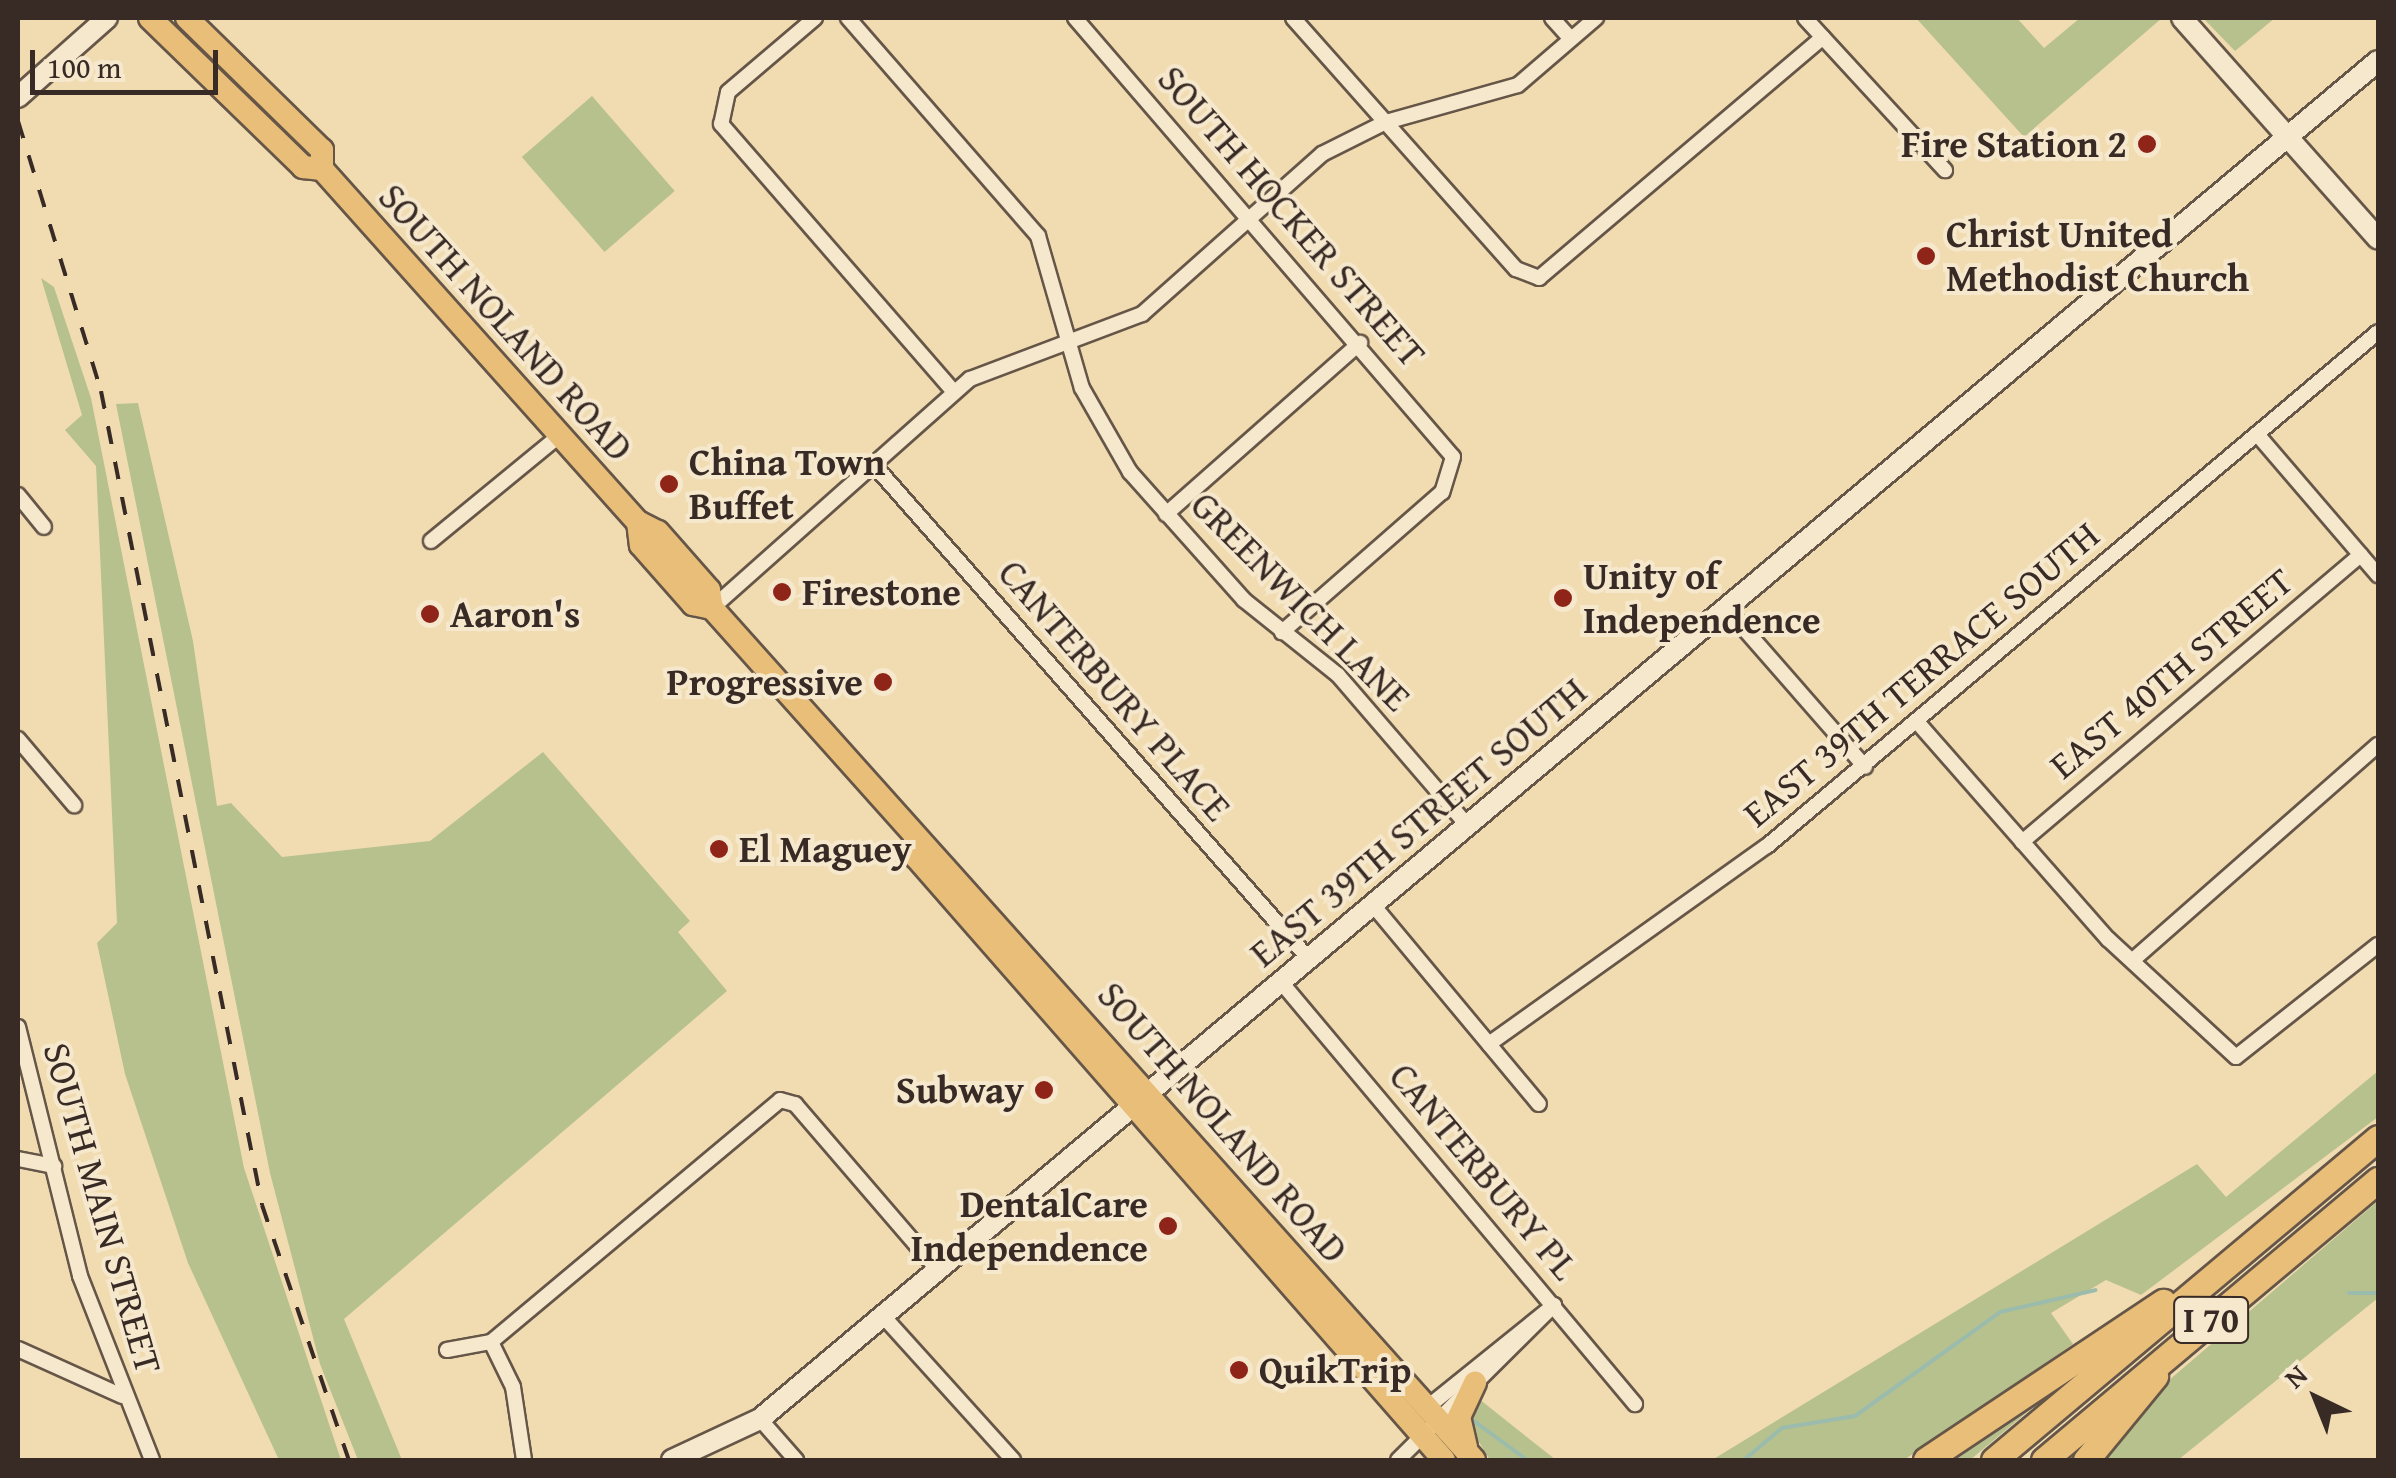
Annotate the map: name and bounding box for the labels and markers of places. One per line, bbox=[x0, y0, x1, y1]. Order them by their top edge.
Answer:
place label: Fire Station 2 bbox=[1901, 121, 2127, 167]
marker: Fire Station 2 bbox=[2136, 133, 2158, 155]
place label: Christ United Methodist Church bbox=[1946, 211, 2249, 300]
marker: Christ United Methodist Church bbox=[1915, 245, 1937, 267]
place label: China Town Buffet bbox=[689, 439, 885, 528]
marker: China Town Buffet bbox=[658, 473, 680, 495]
place label: Unity of Independence bbox=[1583, 553, 1821, 642]
place label: Firestone bbox=[802, 569, 961, 615]
marker: Firestone bbox=[771, 581, 793, 603]
marker: Unity of Independence bbox=[1552, 587, 1574, 609]
place label: Aaron's bbox=[450, 591, 580, 637]
marker: Aaron's bbox=[419, 603, 441, 625]
place label: Progressive bbox=[667, 659, 863, 705]
marker: Progressive bbox=[872, 671, 894, 693]
place label: El Maguey bbox=[739, 826, 912, 872]
marker: El Maguey bbox=[708, 838, 730, 860]
place label: Subway bbox=[896, 1067, 1024, 1113]
marker: Subway bbox=[1033, 1079, 1055, 1101]
place label: DentalCare Independence bbox=[910, 1181, 1148, 1270]
marker: DentalCare Independence bbox=[1157, 1215, 1179, 1237]
place label: QuikTrip bbox=[1259, 1347, 1411, 1393]
marker: QuikTrip bbox=[1228, 1359, 1250, 1381]

